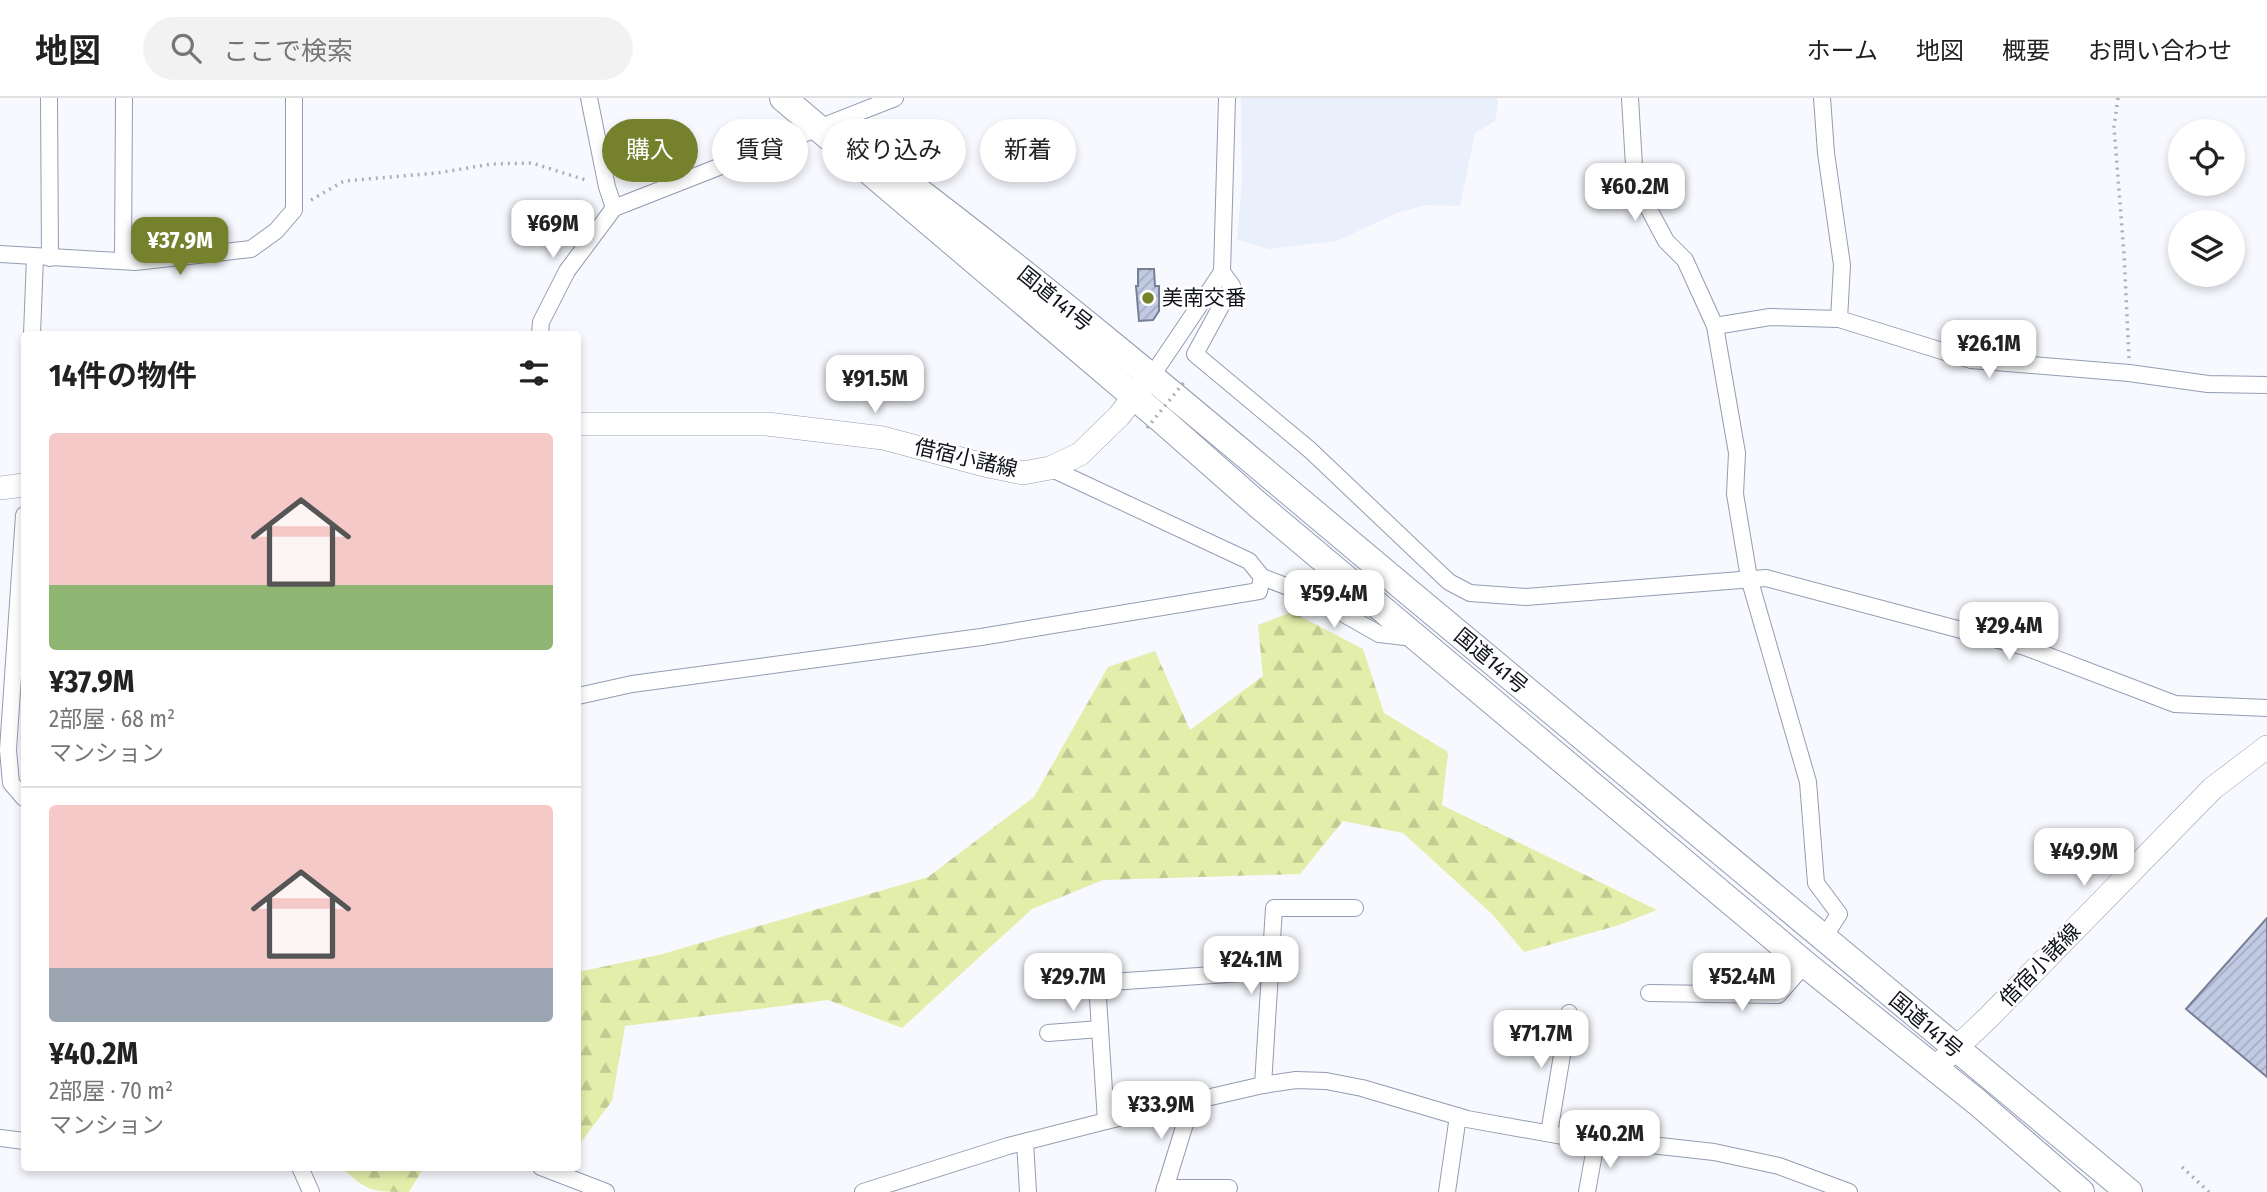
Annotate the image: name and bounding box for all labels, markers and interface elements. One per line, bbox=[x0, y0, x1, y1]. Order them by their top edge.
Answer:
search box bbox=[143, 17, 633, 80]
icon: search bbox=[167, 29, 205, 67]
text: 地図 bbox=[35, 31, 101, 71]
text: ここで検索 bbox=[223, 36, 353, 67]
text: ホーム bbox=[1807, 37, 1878, 65]
text: 地図 bbox=[1916, 37, 1964, 65]
text: 概要 bbox=[2002, 37, 2050, 65]
text: お問い合わせ bbox=[2088, 37, 2232, 65]
chip: 購入 bbox=[602, 119, 698, 182]
chip: 賃貸 bbox=[712, 119, 808, 182]
chip: 絞り込み bbox=[822, 119, 966, 182]
chip: 新着 bbox=[980, 119, 1076, 182]
map controls bbox=[2168, 119, 2245, 287]
button: locate bbox=[2168, 119, 2245, 196]
pin: ¥60.2M bbox=[1578, 164, 1692, 223]
text: ¥60.2M bbox=[1601, 172, 1669, 200]
pin: ¥69M bbox=[512, 200, 594, 260]
text: ¥69M bbox=[527, 209, 579, 237]
button: layers bbox=[2168, 210, 2245, 287]
pin: ¥37.9M bbox=[123, 218, 237, 277]
text: ¥37.9M bbox=[147, 226, 213, 254]
street label: 国道141号 bbox=[1012, 261, 1098, 337]
place label: 美南交番 bbox=[1162, 285, 1246, 311]
marker: 美南交番 bbox=[1140, 290, 1156, 306]
pin: ¥26.1M bbox=[1932, 320, 2046, 380]
text: ¥26.1M bbox=[1957, 329, 2021, 357]
icon: filters bbox=[515, 354, 553, 392]
pin: ¥91.5M bbox=[818, 356, 932, 415]
text: 14件の物件 bbox=[49, 358, 197, 394]
text: ¥91.5M bbox=[842, 364, 908, 392]
street label: 借宿小諸線 bbox=[912, 434, 1020, 482]
icon: home bbox=[238, 479, 364, 605]
pin: ¥59.4M bbox=[1277, 570, 1391, 630]
text: ¥59.4M bbox=[1300, 579, 1368, 607]
pin: ¥29.4M bbox=[1952, 602, 2066, 662]
text: ¥29.4M bbox=[1975, 611, 2043, 639]
street label: 国道141号 bbox=[1449, 623, 1533, 699]
text: ¥37.9M bbox=[49, 664, 134, 700]
text: 2部屋 · 68 m² bbox=[49, 705, 175, 733]
text: マンション bbox=[49, 739, 164, 767]
pin: ¥49.9M bbox=[2027, 828, 2141, 888]
text: ¥49.9M bbox=[2050, 837, 2118, 865]
icon: home bbox=[238, 851, 364, 977]
street label: 借宿小諸線 bbox=[1994, 918, 2086, 1012]
pin: ¥24.1M bbox=[1194, 936, 1308, 996]
text: ¥24.1M bbox=[1220, 945, 1282, 973]
pin: ¥29.7M bbox=[1016, 954, 1130, 1013]
pin: ¥52.4M bbox=[1685, 954, 1799, 1013]
text: ¥29.7M bbox=[1040, 962, 1106, 990]
text: ¥52.4M bbox=[1709, 962, 1775, 990]
street label: 国道141号 bbox=[1884, 987, 1968, 1063]
pin: ¥71.7M bbox=[1484, 1010, 1598, 1070]
text: ¥71.7M bbox=[1510, 1019, 1572, 1047]
text: ¥40.2M bbox=[49, 1036, 138, 1072]
text: 2部屋 · 70 m² bbox=[49, 1077, 173, 1105]
pin: ¥33.9M bbox=[1104, 1082, 1218, 1141]
text: ¥33.9M bbox=[1128, 1090, 1194, 1118]
pin: ¥40.2M bbox=[1553, 1110, 1667, 1170]
text: マンション bbox=[49, 1111, 164, 1139]
text: ¥40.2M bbox=[1576, 1119, 1644, 1147]

